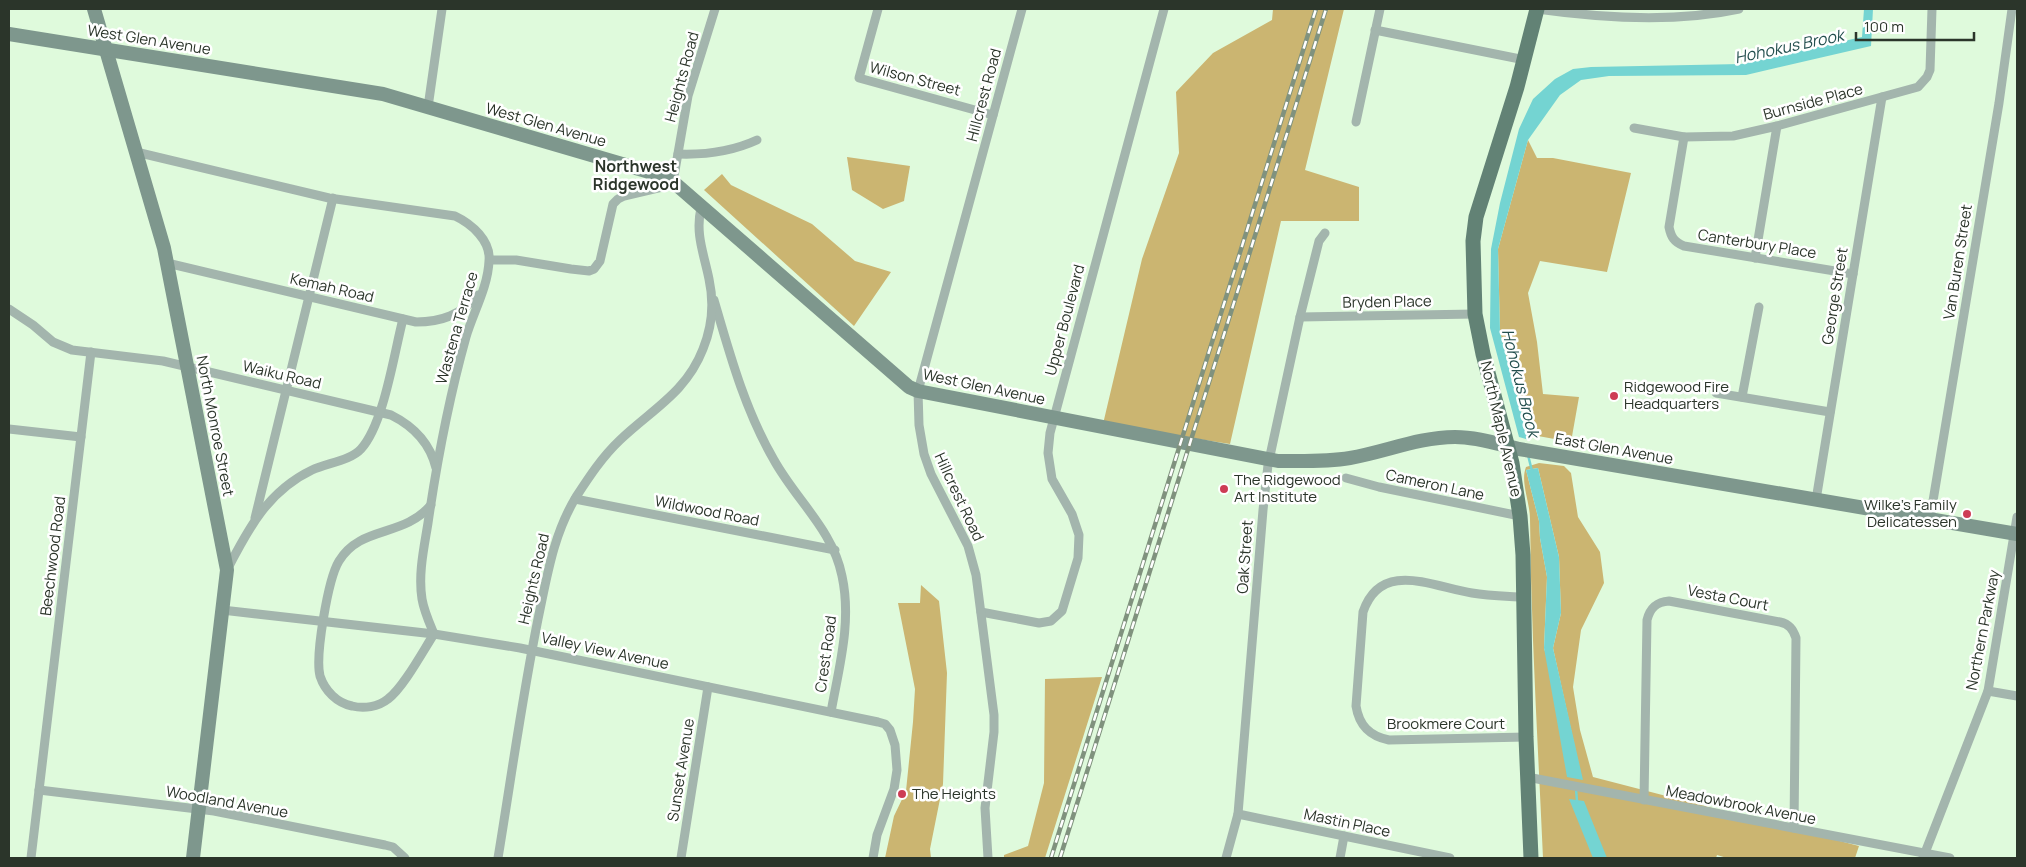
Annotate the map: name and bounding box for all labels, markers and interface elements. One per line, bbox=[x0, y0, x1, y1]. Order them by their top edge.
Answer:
scale bar bbox=[1856, 10, 1974, 42]
text: 100 m bbox=[1864, 16, 1904, 37]
street label: West Glen Avenue bbox=[86, 19, 213, 60]
water label: Hohokus Brook bbox=[1733, 23, 1847, 68]
street label: Heights Road bbox=[659, 29, 704, 124]
street label: Hillcrest Road bbox=[961, 46, 1006, 144]
street label: Wilson Street bbox=[867, 56, 963, 101]
street label: Burnside Place bbox=[1761, 78, 1865, 125]
street label: West Glen Avenue bbox=[483, 97, 609, 152]
district label: Northwest Ridgewood bbox=[593, 155, 679, 195]
street label: Van Buren Street bbox=[1938, 203, 1977, 321]
street label: Canterbury Place bbox=[1696, 224, 1818, 263]
street label: George Street bbox=[1816, 246, 1853, 346]
street label: Upper Boulevard bbox=[1040, 262, 1089, 378]
street label: Kemah Road bbox=[288, 268, 376, 307]
street label: Wastena Terrace bbox=[430, 269, 483, 387]
street label: Bryden Place bbox=[1342, 290, 1432, 313]
water label: Hohokus Brook bbox=[1497, 327, 1546, 441]
street label: North Monroe Street bbox=[192, 354, 239, 498]
street label: Waiku Road bbox=[241, 355, 323, 394]
street label: North Maple Avenue bbox=[1476, 359, 1527, 499]
street label: West Glen Avenue bbox=[921, 363, 1047, 410]
place label: Ridgewood Fire Headquarters bbox=[1624, 376, 1729, 414]
marker: Ridgewood Fire Headquarters bbox=[1608, 390, 1620, 402]
street label: East Glen Avenue bbox=[1553, 428, 1675, 469]
street label: Hillcrest Road bbox=[930, 449, 989, 545]
street label: Cameron Lane bbox=[1384, 464, 1486, 505]
place label: The Ridgewood Art Institute bbox=[1234, 469, 1341, 507]
marker: The Ridgewood Art Institute bbox=[1218, 483, 1230, 495]
street label: Wildwood Road bbox=[653, 490, 761, 531]
place label: Wilke's Family Delicatessen bbox=[1864, 494, 1957, 532]
street label: Beechwood Road bbox=[35, 495, 70, 617]
marker: Wilke's Family Delicatessen bbox=[1961, 508, 1973, 520]
street label: Oak Street bbox=[1231, 519, 1258, 594]
street label: Heights Road bbox=[513, 531, 554, 626]
street label: Northern Parkway bbox=[1961, 568, 2005, 692]
street label: Vesta Court bbox=[1686, 579, 1770, 616]
street label: Crest Road bbox=[810, 614, 841, 694]
street label: Valley View Avenue bbox=[539, 627, 671, 674]
street label: Brookmere Court bbox=[1387, 713, 1505, 734]
street label: Sunset Avenue bbox=[662, 717, 699, 823]
street label: Woodland Avenue bbox=[164, 780, 290, 823]
street label: Meadowbrook Avenue bbox=[1664, 780, 1818, 829]
place label: The Heights bbox=[912, 783, 996, 804]
marker: The Heights bbox=[896, 788, 908, 800]
street label: Mastin Place bbox=[1302, 803, 1393, 842]

